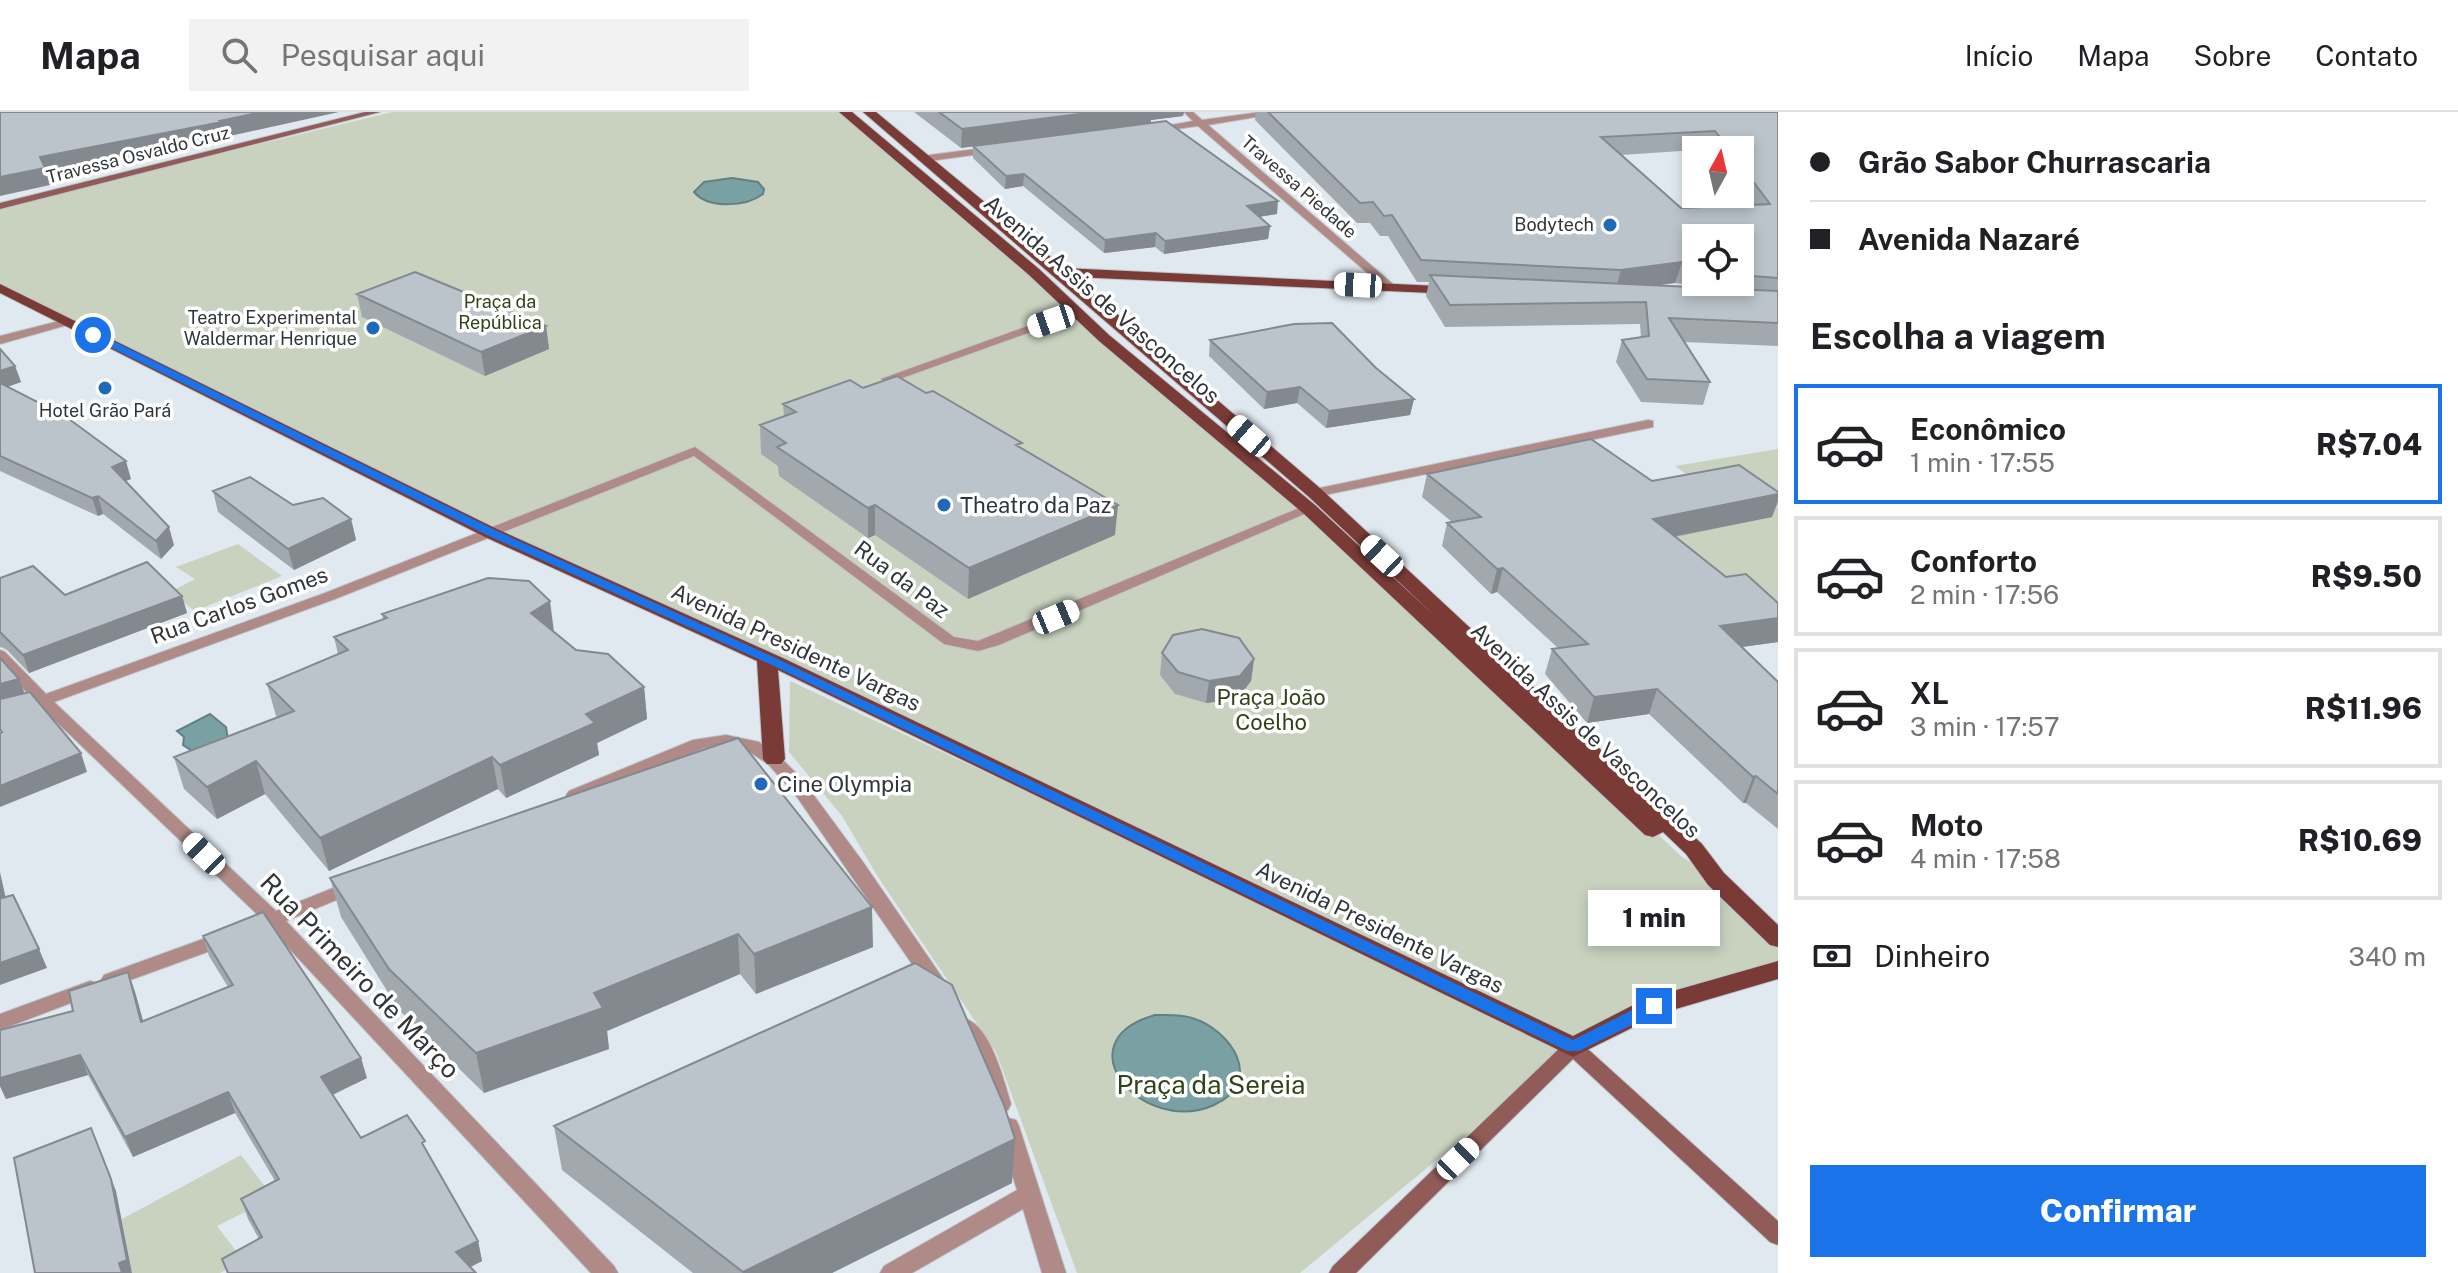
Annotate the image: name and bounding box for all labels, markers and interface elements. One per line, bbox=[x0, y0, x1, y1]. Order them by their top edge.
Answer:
search box bbox=[189, 19, 749, 91]
text: Mapa bbox=[40, 33, 141, 78]
icon: search bbox=[217, 33, 261, 77]
text: Pesquisar aqui bbox=[281, 37, 485, 73]
text: Início bbox=[1965, 39, 2033, 72]
text: Mapa bbox=[2077, 39, 2149, 72]
text: Sobre bbox=[2193, 39, 2271, 72]
text: Contato bbox=[2315, 39, 2418, 72]
street label: Travessa Osvaldo Cruz bbox=[44, 122, 232, 187]
street label: Travessa Piedade bbox=[1237, 131, 1361, 242]
north arrow bbox=[1682, 136, 1754, 208]
map controls bbox=[1682, 136, 1754, 296]
text: Grão Sabor Churrascaria bbox=[1858, 144, 2211, 180]
street label: Avenida Assis de Vasconcelos bbox=[979, 190, 1225, 408]
place label: Bodytech bbox=[1514, 214, 1594, 235]
marker: Bodytech bbox=[1601, 216, 1619, 234]
text: Avenida Nazaré bbox=[1858, 221, 2080, 257]
button: locate bbox=[1682, 224, 1754, 296]
car bbox=[1333, 272, 1383, 298]
park label: Praça da República bbox=[458, 291, 542, 333]
car bbox=[1024, 302, 1078, 340]
place label: Teatro Experimental Waldermar Henrique bbox=[184, 307, 357, 349]
text: Escolha a viagem bbox=[1810, 315, 2106, 357]
route start bbox=[75, 317, 111, 353]
marker: Teatro Experimental Waldermar Henrique bbox=[364, 319, 382, 337]
marker: Hotel Grão Pará bbox=[96, 379, 114, 397]
place label: Hotel Grão Pará bbox=[39, 400, 171, 421]
icon: car bbox=[1814, 408, 1886, 480]
car bbox=[1223, 411, 1275, 461]
text: Econômico bbox=[1910, 411, 2066, 447]
text: R$7.04 bbox=[2316, 426, 2422, 462]
text: 1 min · 17:55 bbox=[1910, 447, 2055, 478]
place label: Theatro da Paz bbox=[960, 492, 1111, 518]
marker: Theatro da Paz bbox=[935, 496, 953, 514]
car bbox=[1356, 531, 1408, 581]
street label: Rua da Paz bbox=[850, 535, 954, 623]
icon: car bbox=[1814, 540, 1886, 612]
text: Conforto bbox=[1910, 543, 2037, 579]
text: R$9.50 bbox=[2311, 558, 2422, 594]
street label: Rua Carlos Gomes bbox=[147, 561, 331, 649]
street label: Avenida Presidente Vargas bbox=[667, 578, 925, 716]
text: 2 min · 17:56 bbox=[1910, 579, 2059, 610]
car bbox=[1029, 597, 1083, 637]
street label: Avenida Assis de Vasconcelos bbox=[1466, 617, 1706, 843]
icon: car bbox=[1814, 672, 1886, 744]
text: XL bbox=[1910, 675, 1949, 711]
park label: Praça João Coelho bbox=[1216, 684, 1326, 735]
text: R$11.96 bbox=[2305, 690, 2422, 726]
text: 3 min · 17:57 bbox=[1910, 711, 2060, 742]
place label: Cine Olympia bbox=[777, 771, 912, 797]
marker: Cine Olympia bbox=[752, 775, 770, 793]
icon: car bbox=[1814, 804, 1886, 876]
text: Moto bbox=[1910, 807, 1983, 843]
text: R$10.69 bbox=[2298, 822, 2422, 858]
car bbox=[178, 829, 230, 879]
text: 4 min · 17:58 bbox=[1910, 843, 2061, 874]
street label: Avenida Presidente Vargas bbox=[1252, 856, 1508, 998]
street label: Rua Primeiro de Março bbox=[254, 867, 466, 1085]
callout: 1 min bbox=[1588, 890, 1720, 946]
text: 1 min bbox=[1622, 902, 1686, 933]
icon: cash bbox=[1810, 934, 1854, 978]
text: Dinheiro bbox=[1874, 938, 1990, 974]
text: 340 m bbox=[2349, 941, 2426, 972]
route end bbox=[1636, 988, 1672, 1024]
park label: Praça da Sereia bbox=[1117, 1069, 1305, 1100]
car bbox=[1432, 1134, 1484, 1184]
button: Confirmar bbox=[1810, 1165, 2426, 1257]

